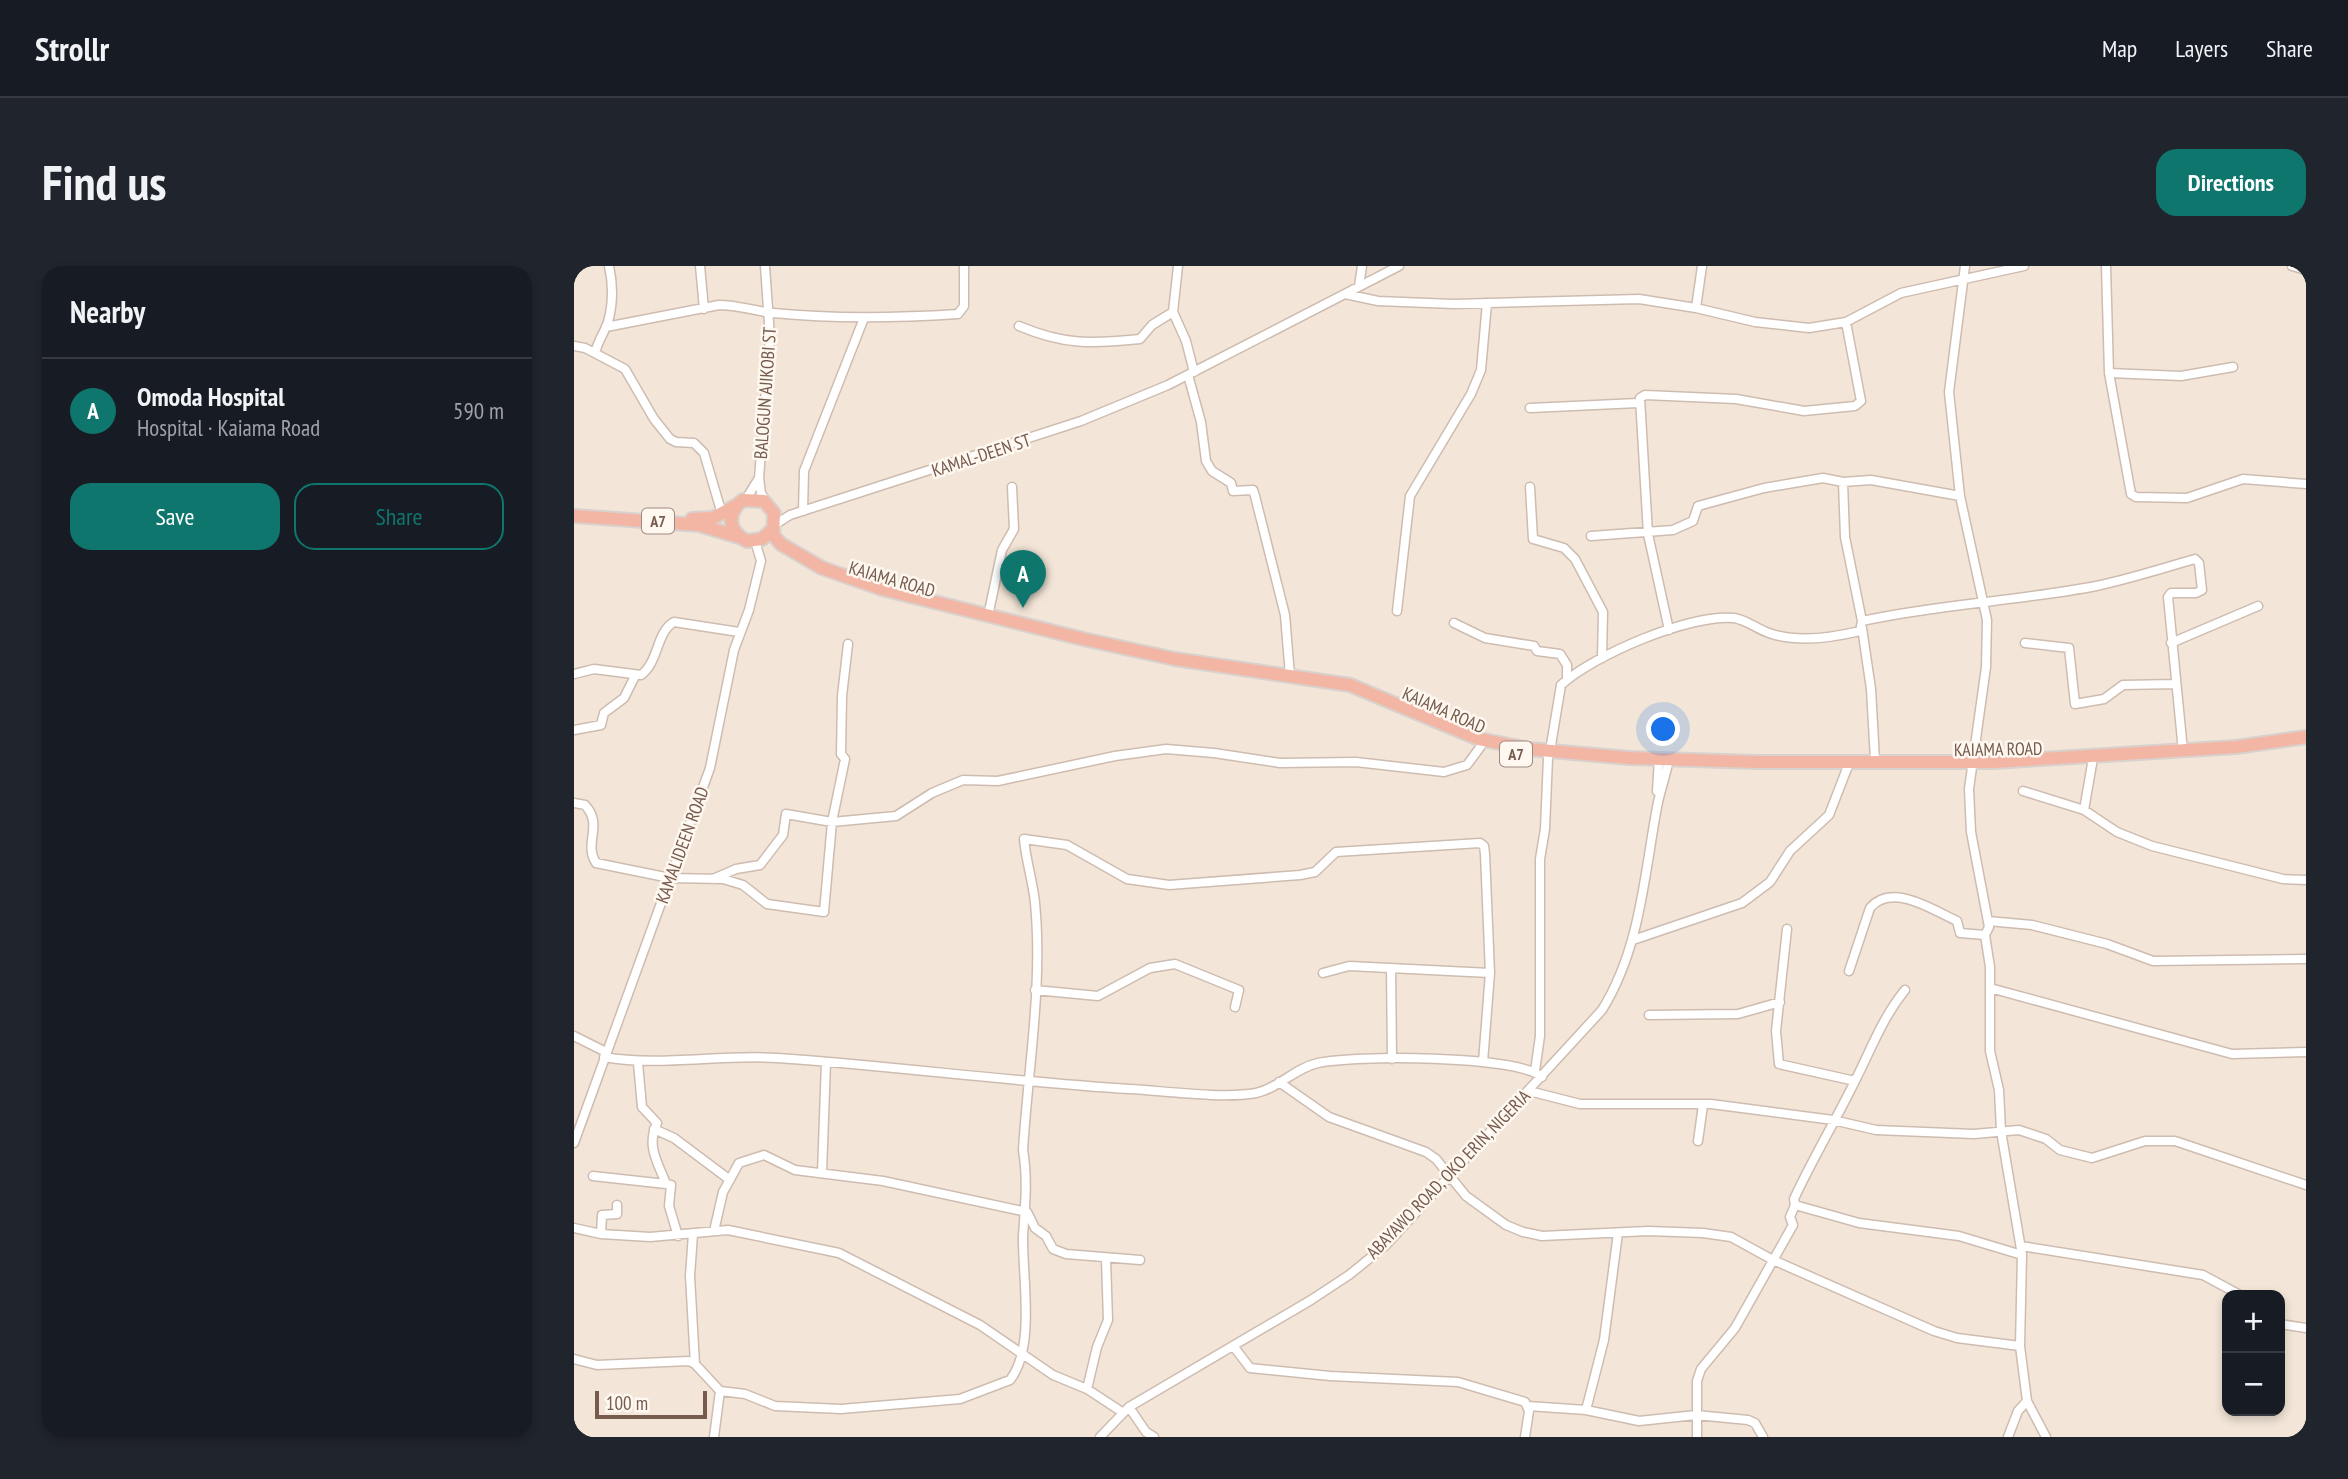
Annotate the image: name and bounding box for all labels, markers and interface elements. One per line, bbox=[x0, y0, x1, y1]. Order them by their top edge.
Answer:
text: Strollr bbox=[35, 27, 109, 70]
text: Map bbox=[2102, 33, 2137, 64]
text: Layers bbox=[2175, 33, 2228, 64]
text: Share bbox=[2266, 33, 2313, 64]
button: Directions bbox=[2156, 149, 2306, 216]
text: Find us bbox=[42, 150, 166, 214]
text: Nearby bbox=[70, 292, 145, 331]
street label: BALOGUN AJIKOBI ST bbox=[749, 326, 781, 460]
text: Omoda Hospital bbox=[137, 380, 284, 413]
text: A bbox=[87, 396, 99, 425]
text: 590 m bbox=[453, 396, 504, 425]
text: Hospital · Kaiama Road bbox=[137, 413, 320, 442]
street label: KAMAL-DEEN ST bbox=[929, 428, 1033, 482]
button: Save bbox=[70, 483, 280, 550]
button: Share bbox=[294, 483, 504, 550]
road number: A7 bbox=[642, 509, 674, 534]
pin: A bbox=[1000, 550, 1046, 608]
street label: KAIAMA ROAD bbox=[846, 556, 938, 602]
street label: KAIAMA ROAD bbox=[1399, 681, 1489, 739]
your location bbox=[1646, 712, 1680, 746]
street label: KAIAMA ROAD bbox=[1954, 737, 2042, 761]
road number: A7 bbox=[1500, 741, 1532, 766]
street label: KAMALIDEEN ROAD bbox=[650, 783, 714, 907]
street label: ABAYAWO ROAD, OKO ERIN, NIGERIA bbox=[1361, 1084, 1535, 1263]
map controls bbox=[2222, 1290, 2285, 1416]
button: + bbox=[2222, 1290, 2285, 1353]
button: − bbox=[2222, 1353, 2285, 1416]
scale bar bbox=[595, 1388, 707, 1420]
text: 100 m bbox=[606, 1391, 648, 1415]

